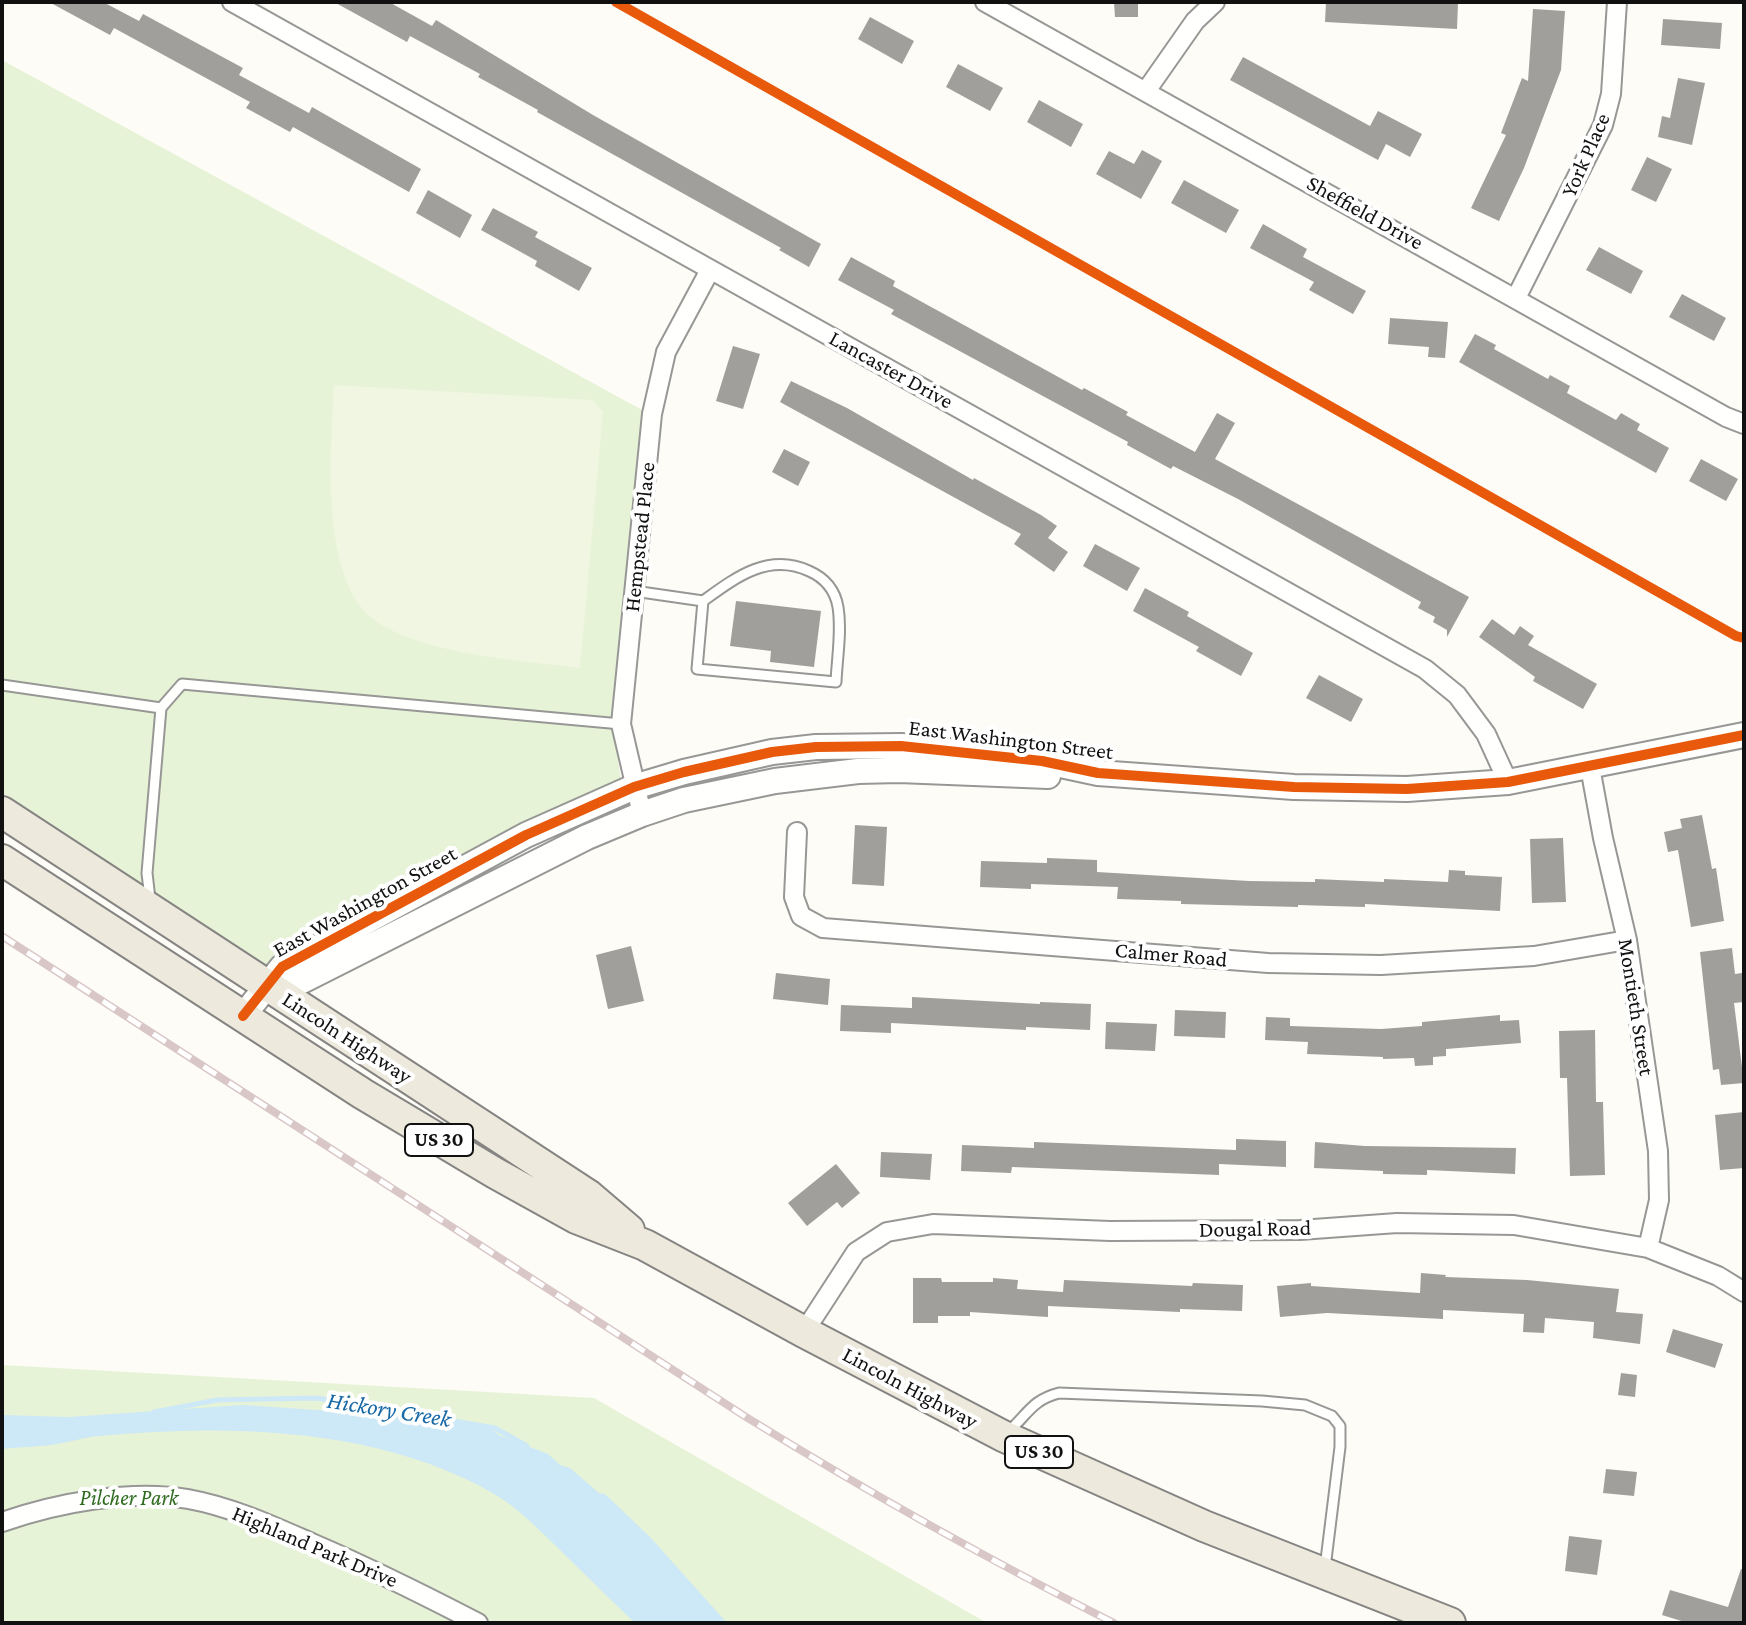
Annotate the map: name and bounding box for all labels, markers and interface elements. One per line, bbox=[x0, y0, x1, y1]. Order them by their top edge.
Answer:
street label: York Place bbox=[1556, 109, 1616, 201]
street label: Sheffield Drive bbox=[1302, 170, 1428, 256]
street label: Lancaster Drive bbox=[824, 325, 958, 415]
street label: Hempstead Place bbox=[619, 461, 661, 613]
street label: East Washington Street bbox=[907, 714, 1115, 766]
street label: East Washington Street bbox=[269, 841, 461, 963]
street label: Calmer Road bbox=[1114, 937, 1228, 973]
street label: Montieth Street bbox=[1612, 937, 1660, 1077]
street label: Lincoln Highway bbox=[277, 986, 417, 1090]
road number: US 30 bbox=[405, 1124, 473, 1156]
street label: Dougal Road bbox=[1199, 1215, 1311, 1243]
street label: Lincoln Highway bbox=[838, 1341, 982, 1435]
water label: Hickory Creek bbox=[325, 1386, 453, 1434]
road number: US 30 bbox=[1005, 1436, 1073, 1468]
park label: Pilcher Park bbox=[80, 1485, 178, 1511]
street label: Highland Park Drive bbox=[228, 1500, 402, 1594]

